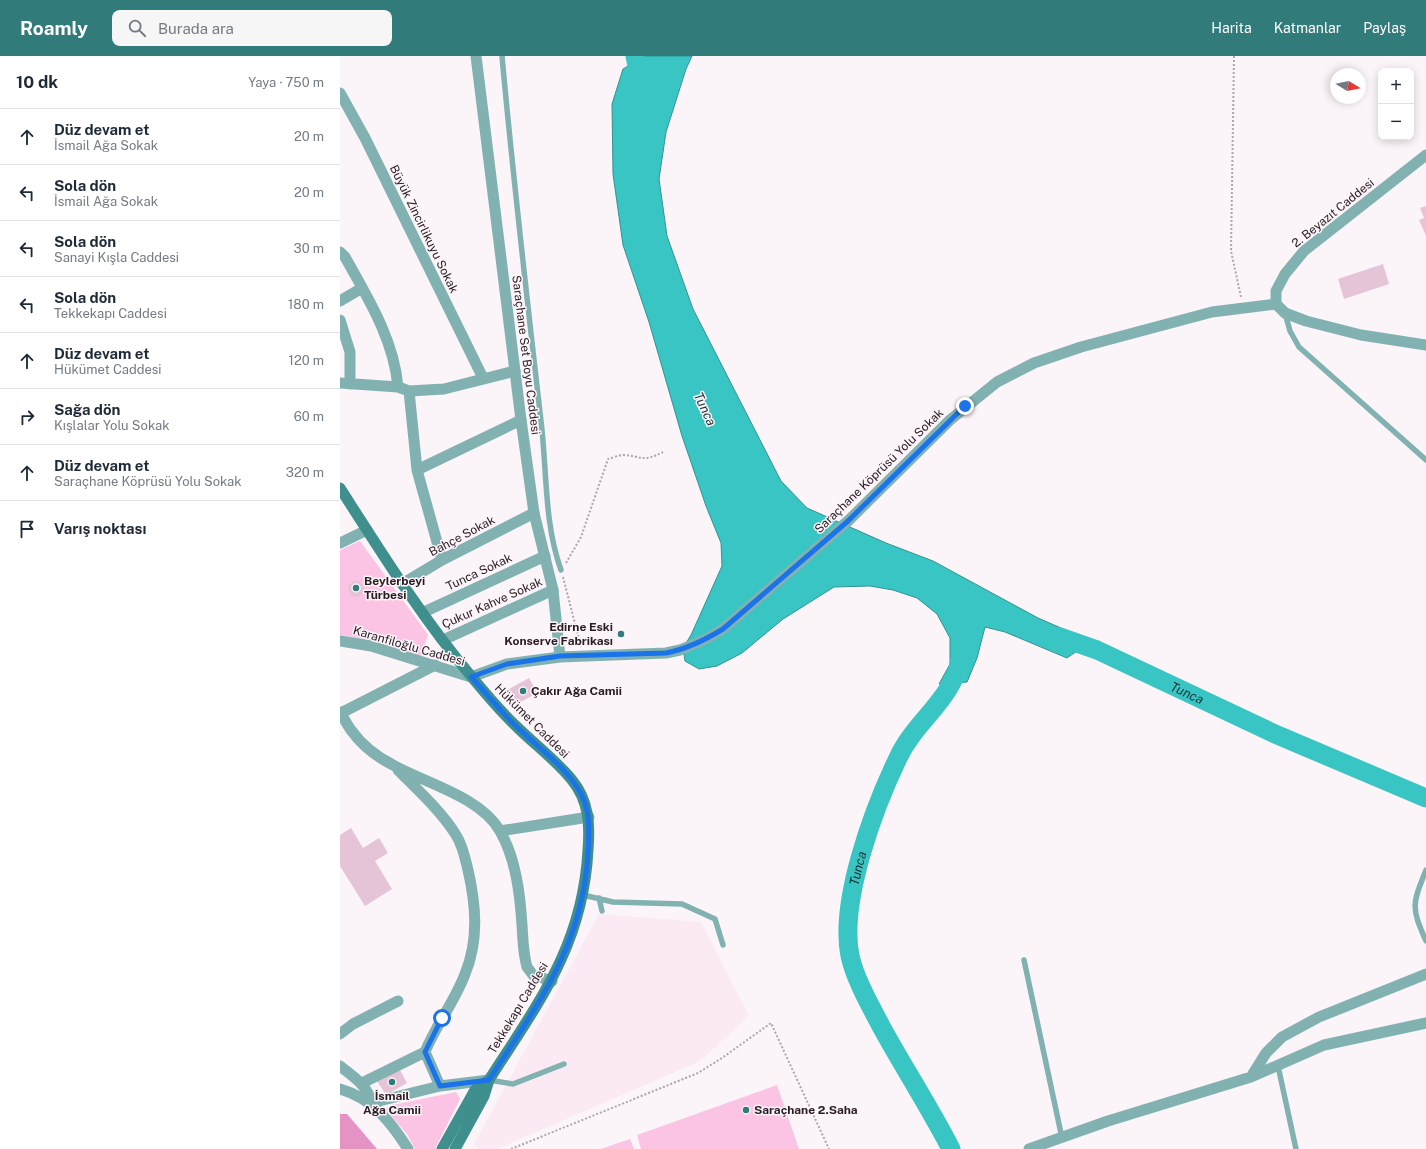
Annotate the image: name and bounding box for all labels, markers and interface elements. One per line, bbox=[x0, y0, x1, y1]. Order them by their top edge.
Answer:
search box bbox=[112, 10, 392, 46]
text: Roamly bbox=[20, 17, 88, 39]
icon: search bbox=[126, 17, 148, 39]
text: Burada ara bbox=[158, 20, 234, 37]
text: Harita bbox=[1211, 20, 1252, 36]
text: Katmanlar bbox=[1274, 20, 1341, 36]
text: Paylaş bbox=[1363, 20, 1406, 36]
north arrow bbox=[1330, 68, 1366, 104]
map controls bbox=[1378, 68, 1414, 140]
button: + bbox=[1378, 68, 1414, 104]
text: 10 dk bbox=[16, 72, 58, 92]
text: Yaya · 750 m bbox=[248, 75, 324, 90]
button: − bbox=[1378, 104, 1414, 140]
text: Düz devam et bbox=[54, 121, 149, 138]
icon: ahead bbox=[16, 126, 38, 148]
text: 20 m bbox=[294, 129, 324, 144]
text: İsmail Ağa Sokak bbox=[54, 138, 158, 153]
street label: Büyük Zincirlikuyu Sokak bbox=[387, 163, 461, 296]
street label: 2. Beyazıt Caddesi bbox=[1289, 176, 1377, 250]
text: Sola dön bbox=[54, 177, 116, 194]
icon: left bbox=[16, 182, 38, 204]
text: 20 m bbox=[294, 185, 324, 200]
text: İsmail Ağa Sokak bbox=[54, 194, 158, 209]
text: Sola dön bbox=[54, 233, 116, 250]
icon: left bbox=[16, 238, 38, 260]
text: 30 m bbox=[294, 241, 324, 256]
text: Sanayi Kışla Caddesi bbox=[54, 250, 179, 265]
street label: Saraçhane Set Boyu Caddesi bbox=[509, 275, 543, 436]
text: Sola dön bbox=[54, 289, 116, 306]
icon: left bbox=[16, 294, 38, 316]
text: 180 m bbox=[288, 297, 324, 312]
text: Tekkekapı Caddesi bbox=[54, 306, 167, 321]
text: Düz devam et bbox=[54, 345, 149, 362]
icon: ahead bbox=[16, 350, 38, 372]
text: 120 m bbox=[289, 353, 324, 368]
text: Hükümet Caddesi bbox=[54, 362, 162, 377]
water label: Tunca bbox=[691, 390, 719, 428]
route end bbox=[956, 397, 974, 415]
text: Sağa dön bbox=[54, 401, 120, 418]
icon: right bbox=[16, 406, 38, 428]
street label: Saraçhane Köprüsü Yolu Sokak bbox=[812, 406, 946, 536]
text: 60 m bbox=[294, 409, 324, 424]
text: Kışlalar Yolu Sokak bbox=[54, 418, 170, 433]
text: Düz devam et bbox=[54, 457, 149, 474]
icon: ahead bbox=[16, 462, 38, 484]
text: 320 m bbox=[286, 465, 324, 480]
text: Saraçhane Köprüsü Yolu Sokak bbox=[54, 474, 242, 489]
street label: Bahçe Sokak bbox=[427, 513, 498, 559]
icon: arrive bbox=[16, 518, 38, 540]
text: Varış noktası bbox=[54, 520, 146, 537]
street label: Tunca Sokak bbox=[444, 551, 514, 593]
place label: Beylerbeyi Türbesi bbox=[364, 574, 425, 602]
street label: Çukur Kahve Sokak bbox=[440, 574, 545, 631]
marker: Beylerbeyi Türbesi bbox=[351, 583, 361, 593]
place label: Edirne Eski Konserve Fabrikası bbox=[504, 620, 613, 648]
street label: Karanfiloğlu Caddesi bbox=[351, 623, 467, 669]
marker: Edirne Eski Konserve Fabrikası bbox=[616, 629, 626, 639]
water label: Tunca bbox=[1168, 678, 1206, 707]
street label: Hükümet Caddesi bbox=[492, 681, 572, 761]
place label: Çakır Ağa Camii bbox=[531, 684, 622, 698]
marker: Çakır Ağa Camii bbox=[518, 686, 528, 696]
water label: Tunca bbox=[846, 849, 869, 887]
street label: Tekkekapı Caddesi bbox=[485, 960, 551, 1056]
route start bbox=[433, 1009, 451, 1027]
marker: İsmail Ağa Camii bbox=[387, 1077, 397, 1087]
place label: İsmail Ağa Camii bbox=[363, 1089, 421, 1117]
place label: Saraçhane 2.Saha bbox=[754, 1103, 858, 1117]
marker: Saraçhane 2.Saha bbox=[741, 1105, 751, 1115]

